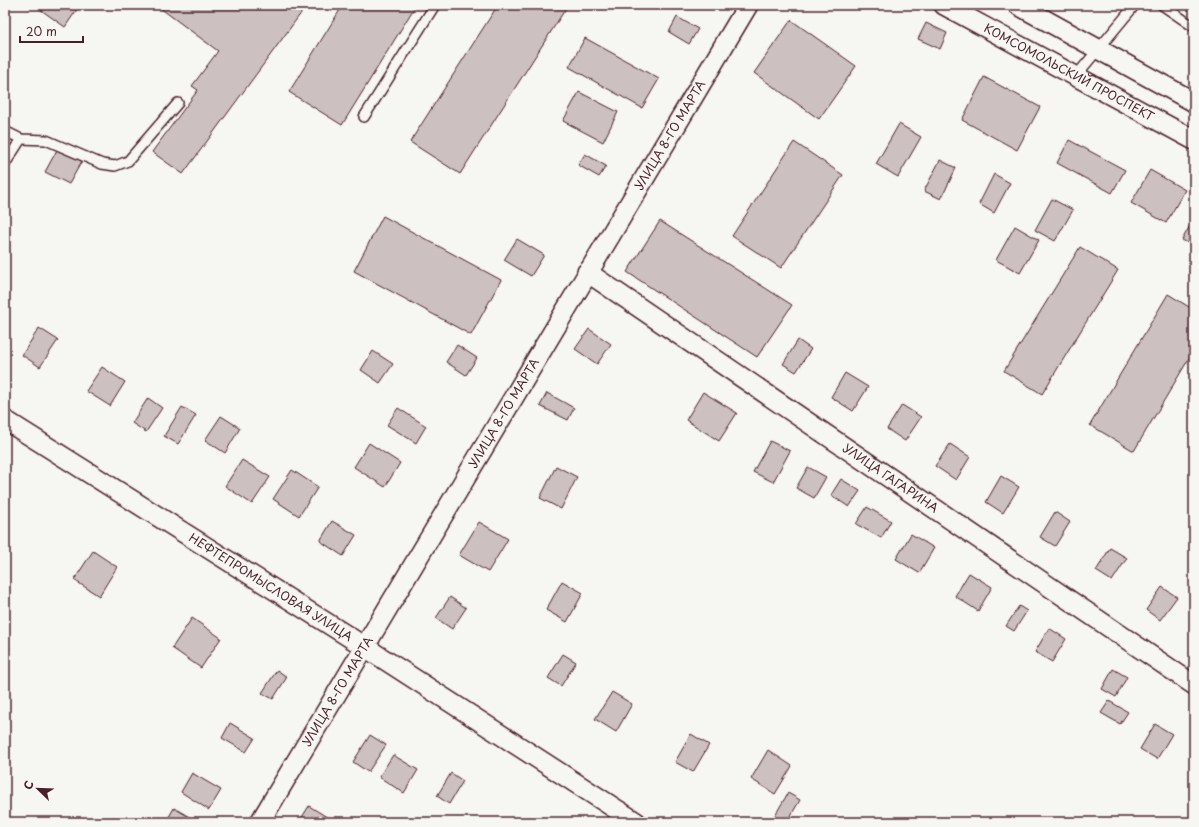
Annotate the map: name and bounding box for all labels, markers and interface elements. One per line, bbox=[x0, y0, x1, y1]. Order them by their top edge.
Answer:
scale bar bbox=[20, 18, 83, 44]
street label: КОМСОМОЛЬСКИЙ ПРОСПЕКТ bbox=[981, 18, 1158, 125]
text: 20 m bbox=[26, 22, 57, 40]
street label: УЛИЦА 8-ГО МАРТА bbox=[630, 76, 709, 193]
street label: УЛИЦА 8-ГО МАРТА bbox=[463, 355, 543, 471]
street label: УЛИЦА ГАГАРИНА bbox=[840, 439, 942, 517]
street label: НЕФТЕПРОМЫСЛОВАЯ УЛИЦА bbox=[186, 528, 357, 645]
street label: УЛИЦА 8-ГО МАРТА bbox=[297, 633, 377, 749]
north arrow bbox=[18, 769, 58, 809]
text: С bbox=[19, 778, 38, 792]

